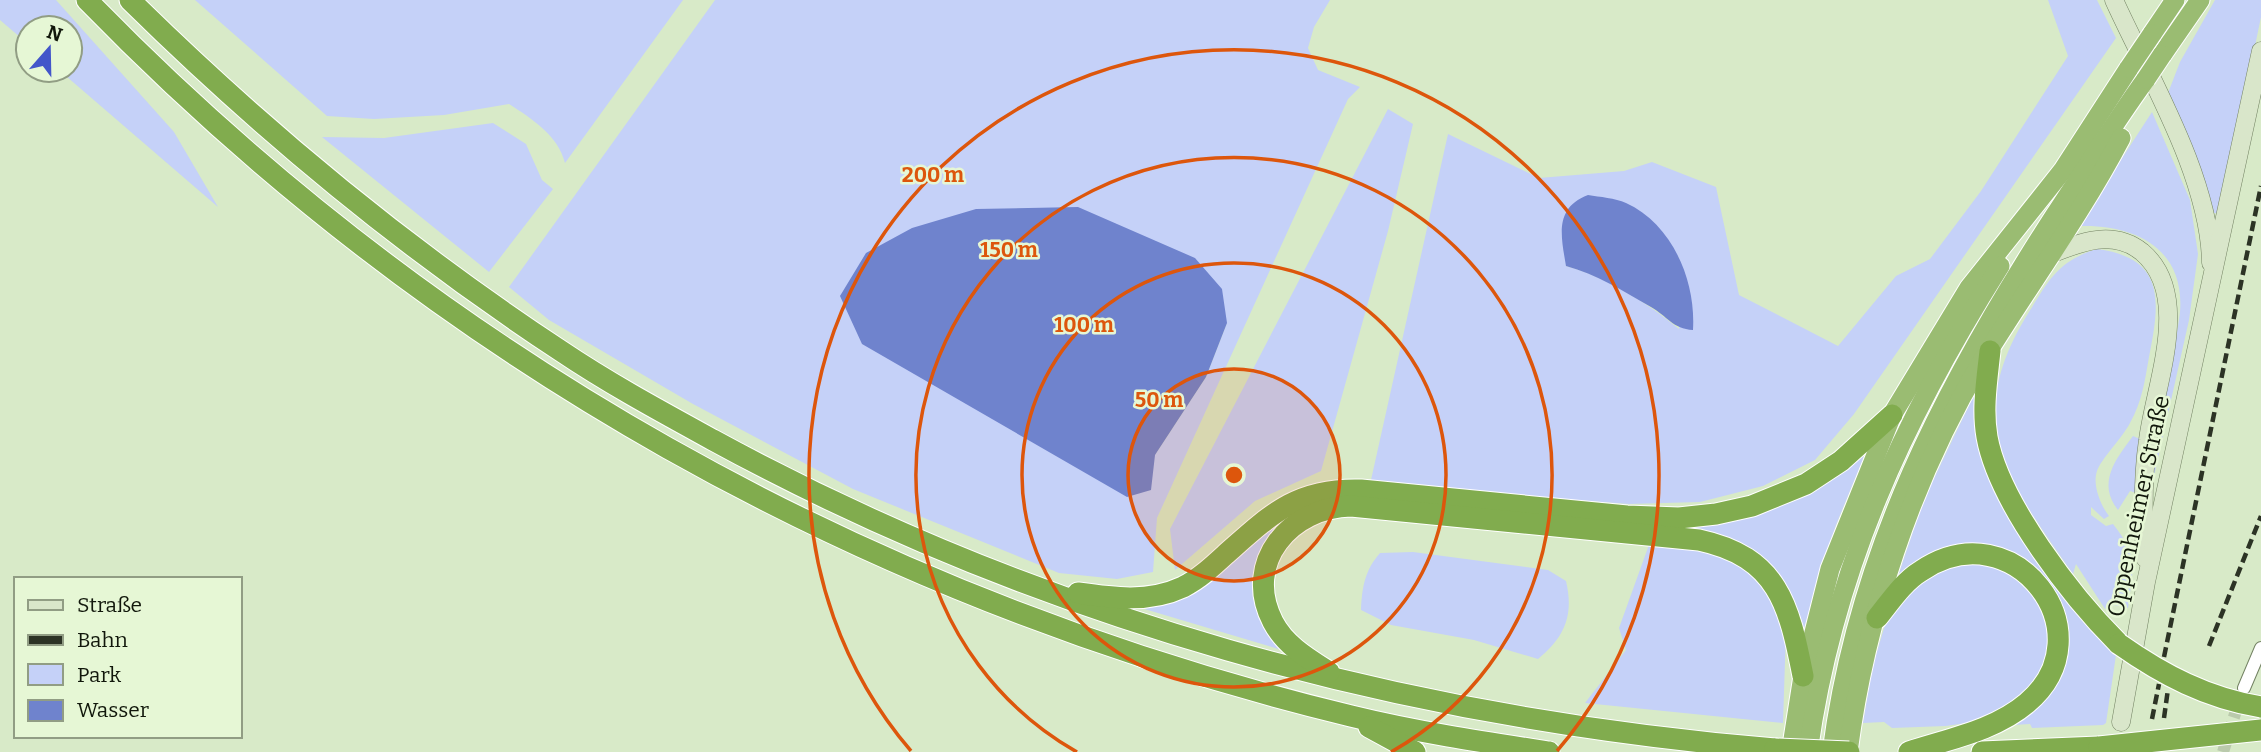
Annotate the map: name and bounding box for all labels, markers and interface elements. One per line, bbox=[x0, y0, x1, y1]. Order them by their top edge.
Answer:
north arrow bbox=[14, 14, 84, 84]
text: N bbox=[44, 20, 66, 47]
text: 200 m bbox=[902, 162, 964, 188]
text: 150 m bbox=[980, 237, 1038, 263]
text: 100 m bbox=[1054, 312, 1114, 338]
text: 50 m bbox=[1135, 387, 1183, 413]
street label: Oppenheimer Straße bbox=[2101, 393, 2175, 619]
centre of rings bbox=[1222, 463, 1246, 487]
legend bbox=[14, 577, 242, 738]
text: Straße bbox=[77, 592, 142, 618]
text: Bahn bbox=[77, 627, 128, 653]
text: Park bbox=[77, 662, 121, 688]
text: Wasser bbox=[77, 697, 149, 723]

